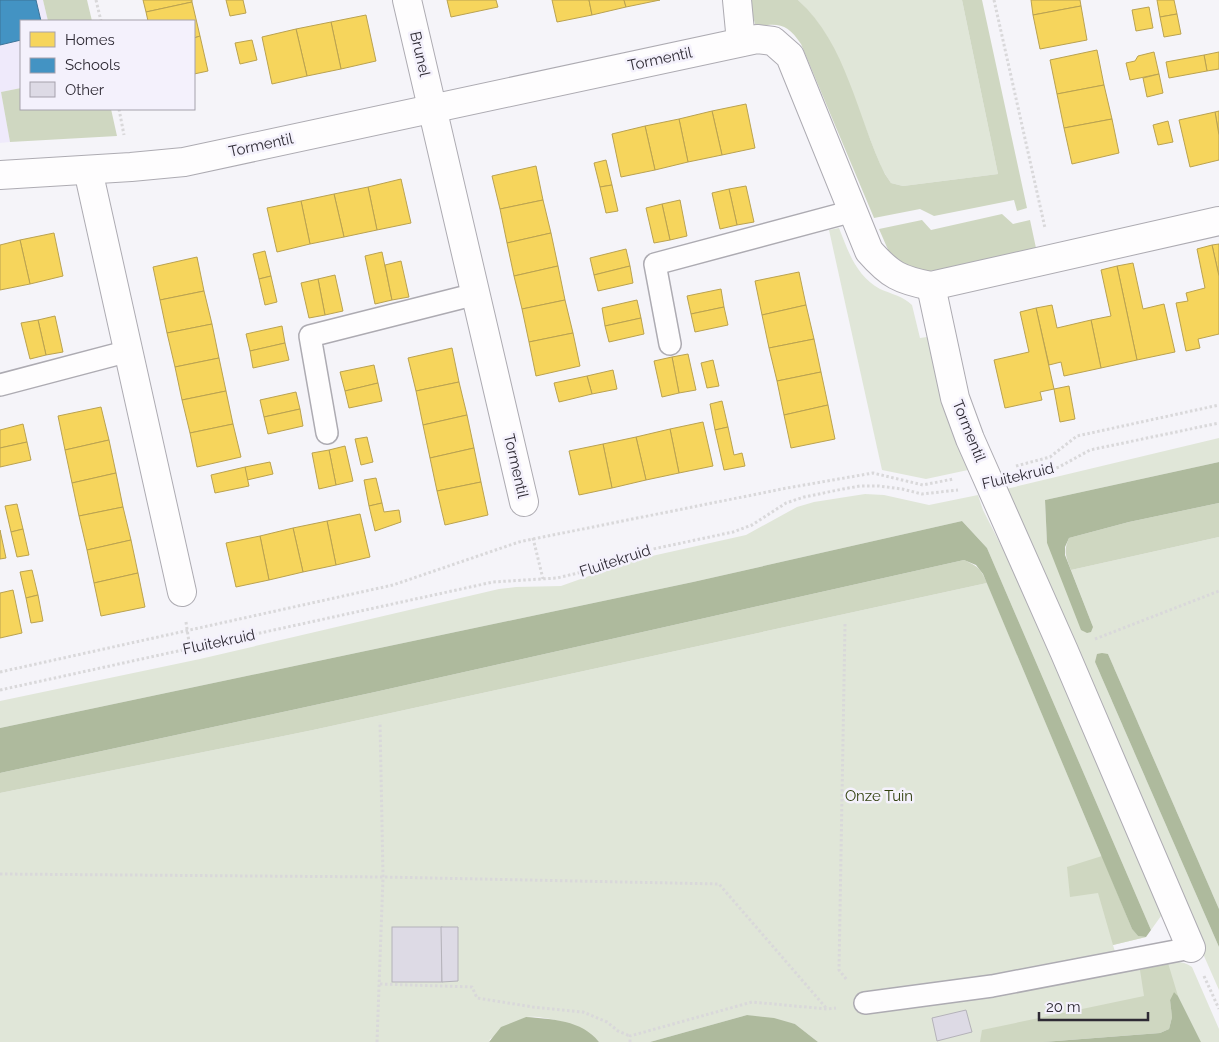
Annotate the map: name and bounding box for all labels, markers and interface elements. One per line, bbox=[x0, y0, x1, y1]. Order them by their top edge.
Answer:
legend bbox=[20, 20, 195, 110]
street label: Brunel bbox=[406, 30, 434, 79]
text: Homes bbox=[65, 31, 115, 49]
street label: Tormentil bbox=[626, 43, 695, 75]
text: Schools bbox=[65, 56, 120, 74]
text: Other bbox=[65, 81, 105, 99]
street label: Tormentil bbox=[227, 129, 296, 161]
street label: Tormentil bbox=[948, 397, 990, 465]
street label: Tormentil bbox=[500, 432, 532, 501]
street label: Fluitekruid bbox=[980, 459, 1056, 493]
street label: Fluitekruid bbox=[577, 541, 653, 581]
street label: Fluitekruid bbox=[181, 626, 257, 658]
park label: Onze Tuin bbox=[845, 787, 913, 805]
scale bar bbox=[1039, 990, 1148, 1022]
text: 20 m bbox=[1046, 998, 1081, 1016]

